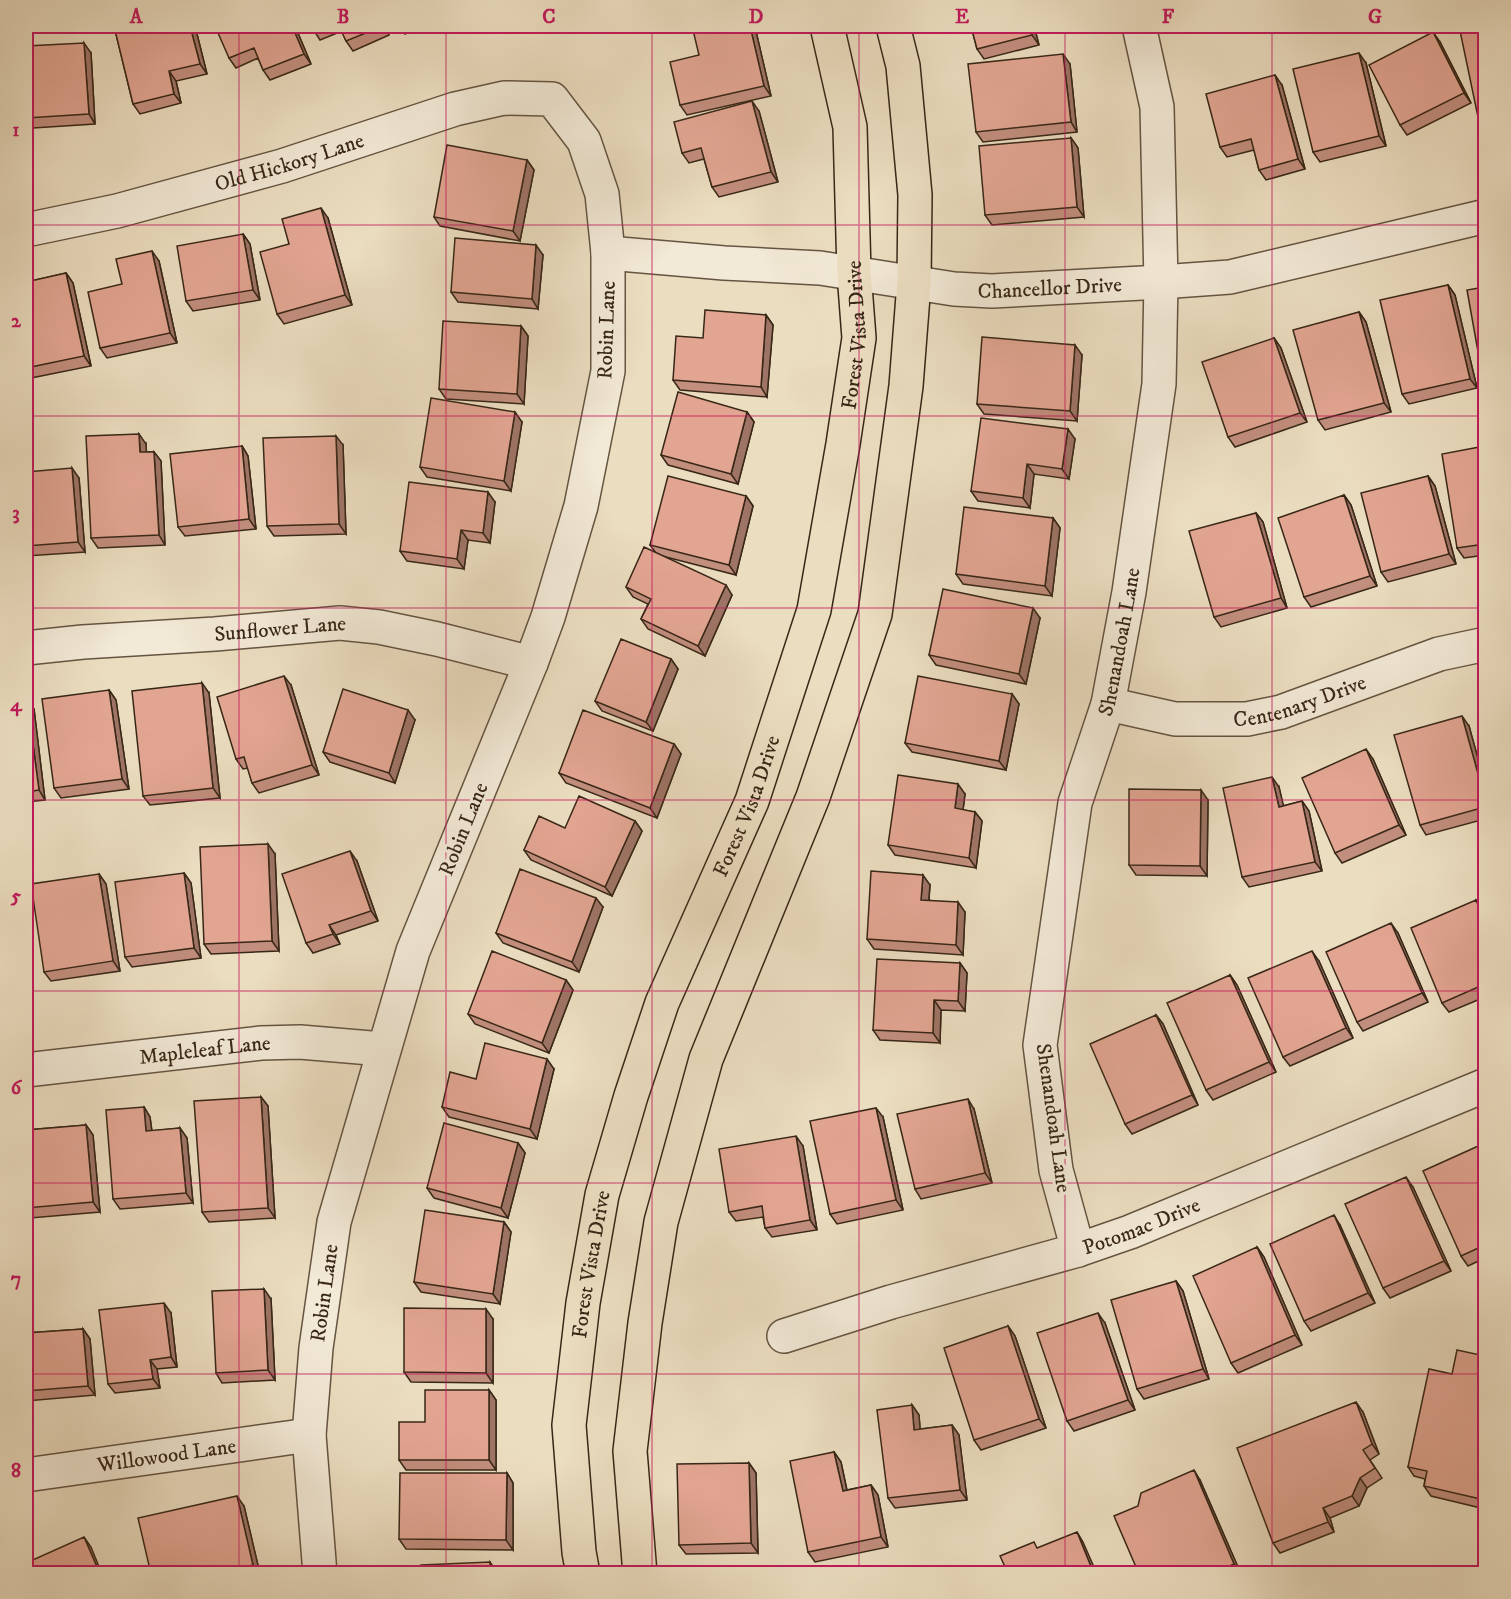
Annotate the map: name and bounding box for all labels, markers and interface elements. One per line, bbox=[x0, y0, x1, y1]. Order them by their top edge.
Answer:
text: A bbox=[129, 5, 144, 30]
text: B bbox=[337, 5, 349, 30]
text: C bbox=[542, 5, 556, 30]
text: D bbox=[749, 5, 764, 30]
text: E bbox=[955, 5, 969, 30]
text: F bbox=[1162, 5, 1175, 30]
text: G bbox=[1368, 5, 1382, 30]
text: 1 bbox=[12, 118, 20, 143]
street label: Old Hickory Lane bbox=[212, 128, 368, 198]
street label: Forest Vista Drive bbox=[836, 260, 873, 411]
street label: Chancellor Drive bbox=[977, 272, 1123, 305]
street label: Robin Lane bbox=[592, 280, 622, 380]
text: 2 bbox=[11, 309, 22, 334]
text: 3 bbox=[12, 501, 20, 526]
street label: Shenandoah Lane bbox=[1093, 566, 1146, 720]
street label: Sunflower Lane bbox=[213, 611, 348, 648]
street label: Centenary Drive bbox=[1233, 670, 1370, 733]
text: 4 bbox=[10, 693, 23, 718]
street label: Forest Vista Drive bbox=[708, 732, 786, 881]
street label: Robin Lane bbox=[433, 779, 495, 880]
text: 5 bbox=[10, 884, 21, 909]
street label: Mapleleaf Lane bbox=[138, 1031, 271, 1071]
street label: Shenandoah Lane bbox=[1030, 1042, 1076, 1195]
text: 6 bbox=[11, 1076, 23, 1101]
street label: Forest Vista Drive bbox=[567, 1187, 617, 1340]
street label: Potomac Drive bbox=[1079, 1192, 1205, 1261]
street label: Robin Lane bbox=[305, 1242, 345, 1344]
text: 7 bbox=[11, 1267, 21, 1292]
street label: Willowood Lane bbox=[95, 1433, 238, 1479]
text: 8 bbox=[11, 1459, 21, 1484]

